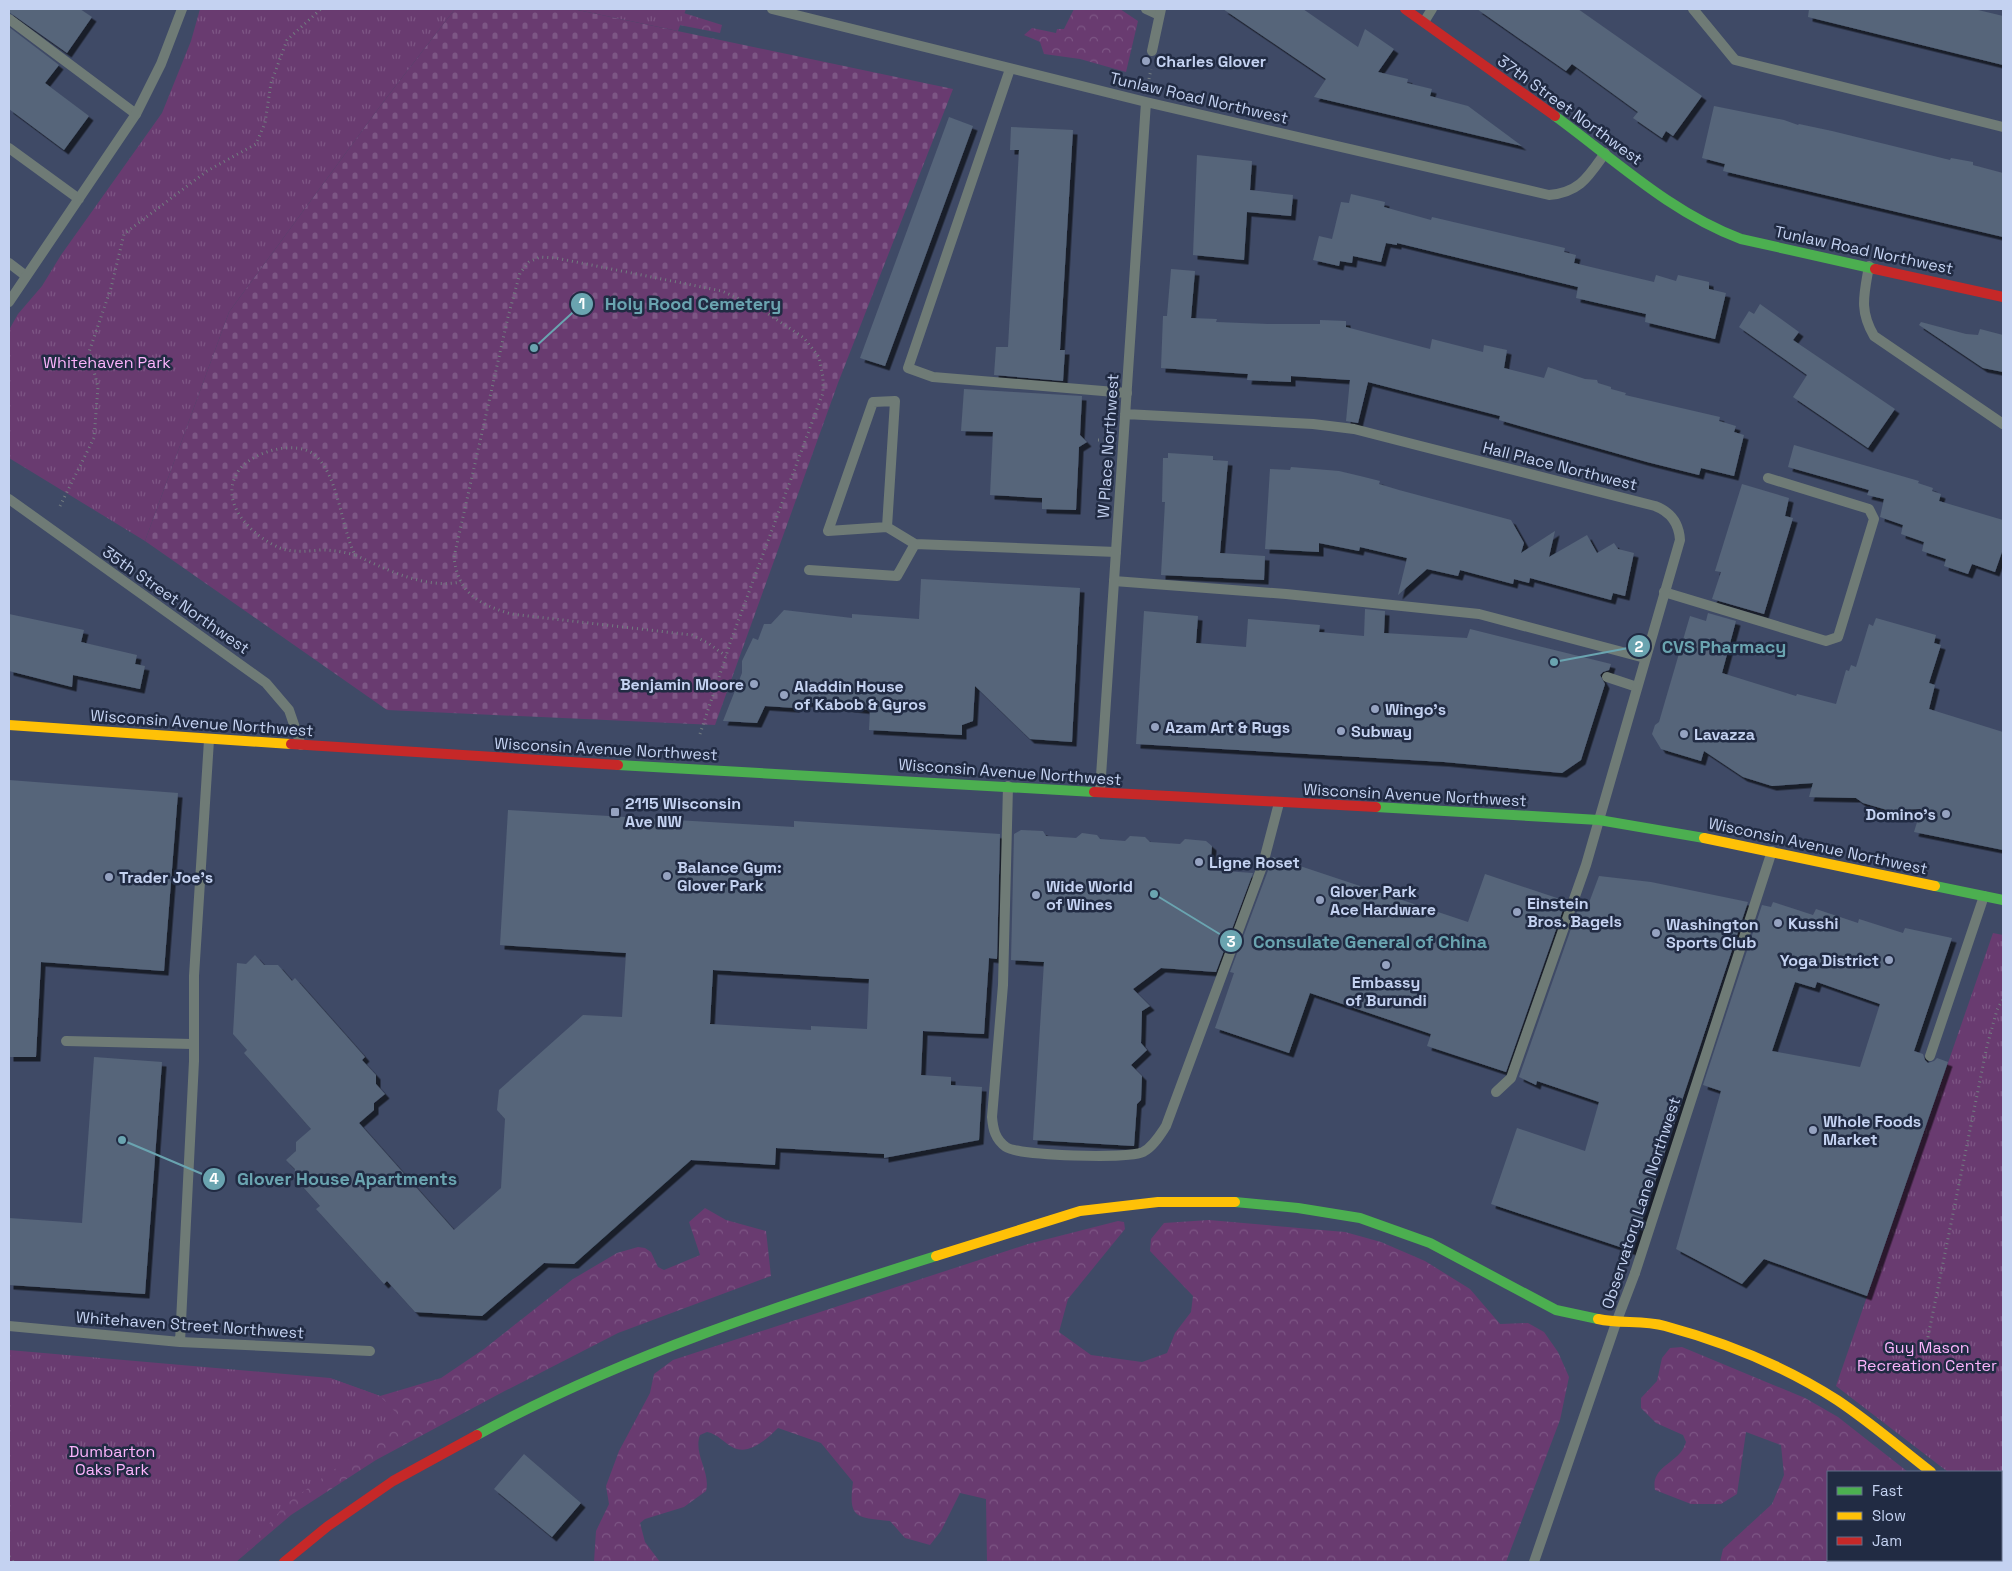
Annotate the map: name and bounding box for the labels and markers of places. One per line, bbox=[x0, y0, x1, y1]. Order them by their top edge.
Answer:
place label: Charles Glover bbox=[1156, 51, 1266, 72]
marker: Charles Glover bbox=[1140, 55, 1152, 67]
callout: Holy Rood Cemetery bbox=[570, 287, 791, 320]
callout: CVS Pharmacy bbox=[1626, 630, 1796, 663]
place label: Benjamin Moore bbox=[620, 674, 744, 695]
place label: Aladdin House of Kabob & Gyros bbox=[794, 676, 926, 715]
marker: Benjamin Moore bbox=[748, 678, 760, 690]
marker: Aladdin House of Kabob & Gyros bbox=[778, 689, 790, 701]
place label: Wingo's bbox=[1385, 699, 1446, 720]
marker: Wingo's bbox=[1369, 703, 1381, 715]
place label: Azam Art & Rugs bbox=[1165, 717, 1290, 738]
marker: Azam Art & Rugs bbox=[1149, 721, 1161, 733]
place label: Subway bbox=[1351, 721, 1412, 742]
place label: Lavazza bbox=[1694, 724, 1755, 745]
marker: Subway bbox=[1335, 725, 1347, 737]
marker: Lavazza bbox=[1678, 728, 1690, 740]
place label: 2115 Wisconsin Ave NW bbox=[625, 793, 741, 832]
place label: Domino's bbox=[1865, 804, 1936, 825]
marker: 2115 Wisconsin Ave NW bbox=[609, 806, 621, 818]
marker: Domino's bbox=[1940, 808, 1952, 820]
place label: Ligne Roset bbox=[1209, 852, 1300, 873]
marker: Ligne Roset bbox=[1193, 856, 1205, 868]
place label: Balance Gym: Glover Park bbox=[677, 857, 782, 896]
place label: Trader Joe's bbox=[119, 867, 213, 888]
marker: Balance Gym: Glover Park bbox=[661, 870, 673, 882]
marker: Trader Joe's bbox=[103, 871, 115, 883]
place label: Wide World of Wines bbox=[1046, 876, 1133, 915]
place label: Glover Park Ace Hardware bbox=[1330, 881, 1436, 920]
marker: Wide World of Wines bbox=[1030, 889, 1042, 901]
place label: Einstein Bros. Bagels bbox=[1527, 893, 1622, 932]
marker: Glover Park Ace Hardware bbox=[1314, 894, 1326, 906]
marker: Einstein Bros. Bagels bbox=[1511, 906, 1523, 918]
place label: Kusshi bbox=[1788, 913, 1839, 934]
place label: Washington Sports Club bbox=[1666, 914, 1759, 953]
marker: Kusshi bbox=[1772, 917, 1784, 929]
callout: Consulate General of China bbox=[1218, 925, 1498, 958]
marker: Washington Sports Club bbox=[1650, 927, 1662, 939]
place label: Yoga District bbox=[1780, 950, 1879, 971]
marker: Yoga District bbox=[1883, 954, 1895, 966]
marker: Embassy of Burundi bbox=[1380, 959, 1392, 971]
place label: Embassy of Burundi bbox=[1345, 972, 1427, 1011]
place label: Whole Foods Market bbox=[1823, 1111, 1921, 1150]
marker: Whole Foods Market bbox=[1807, 1124, 1819, 1136]
callout: Glover House Apartments bbox=[202, 1163, 467, 1196]

